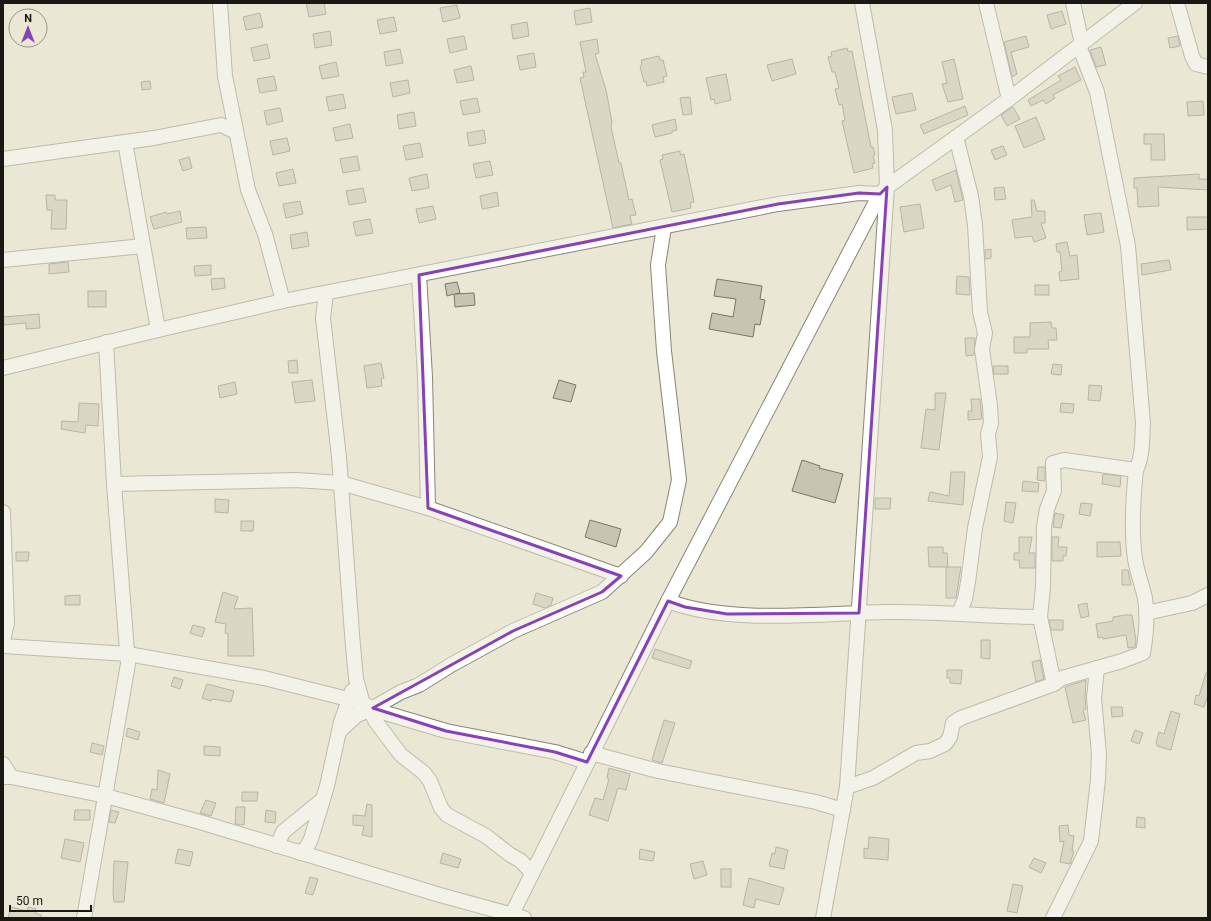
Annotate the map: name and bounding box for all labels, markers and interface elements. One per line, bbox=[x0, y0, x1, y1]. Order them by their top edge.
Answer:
north arrow bbox=[8, 8, 48, 48]
text: N bbox=[24, 12, 32, 25]
scale bar bbox=[10, 887, 91, 913]
text: 50 m bbox=[16, 894, 43, 908]

